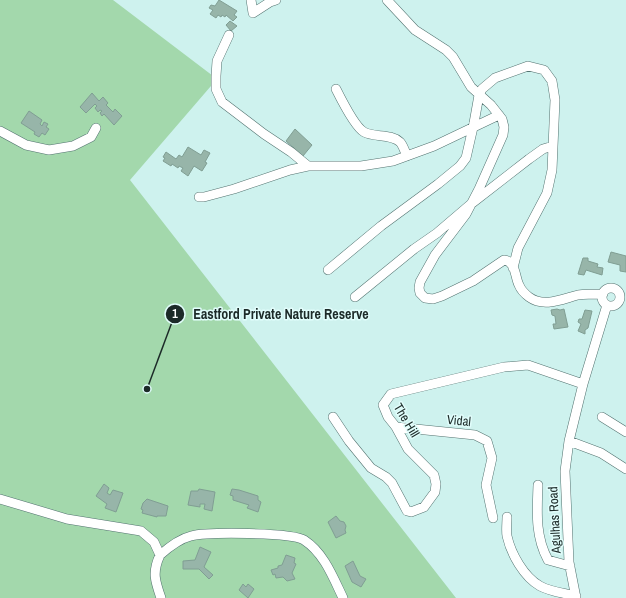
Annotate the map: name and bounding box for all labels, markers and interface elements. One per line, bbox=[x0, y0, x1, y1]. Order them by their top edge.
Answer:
callout: Eastford Private Nature Reserve bbox=[165, 301, 376, 327]
text: Eastford Private Nature Reserve bbox=[193, 305, 369, 323]
text: 1 bbox=[172, 306, 178, 322]
street label: The Hill bbox=[390, 400, 423, 440]
street label: Vidal bbox=[446, 411, 472, 430]
street label: Agulhas Road bbox=[544, 486, 565, 555]

